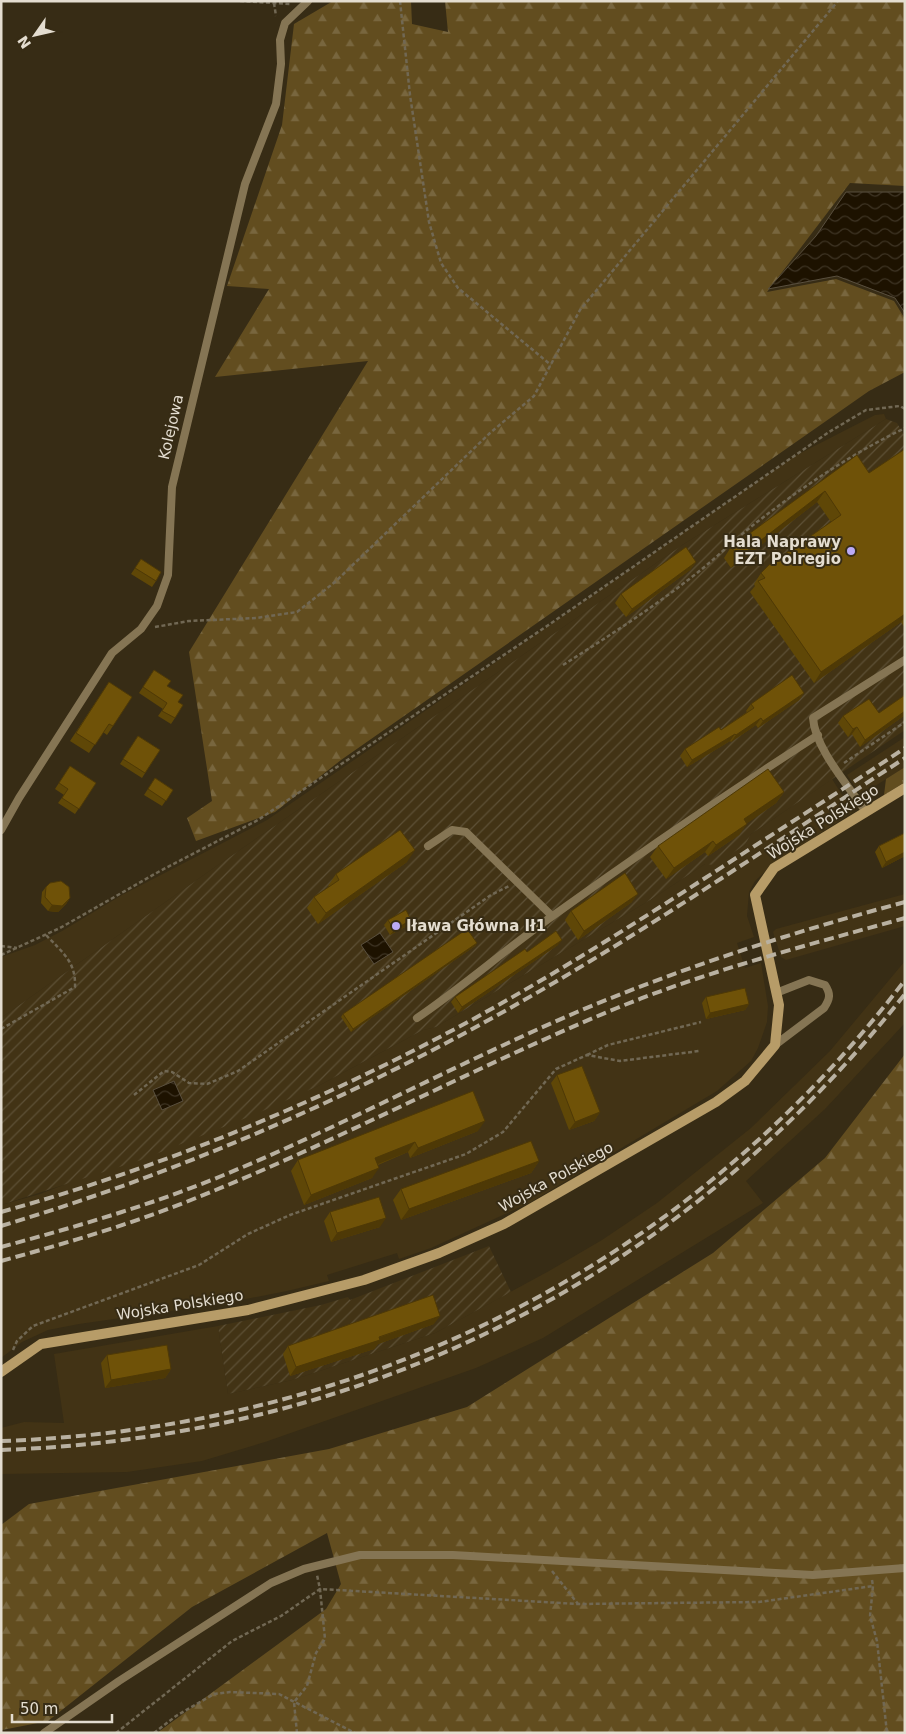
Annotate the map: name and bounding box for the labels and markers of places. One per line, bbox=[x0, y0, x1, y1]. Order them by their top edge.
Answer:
place label: Hala Naprawy EZT Polregio bbox=[723, 533, 841, 568]
marker: Hala Naprawy EZT Polregio bbox=[845, 545, 857, 557]
place label: Iława Główna Ił1 bbox=[406, 917, 546, 935]
marker: Iława Główna Ił1 bbox=[390, 920, 402, 932]

